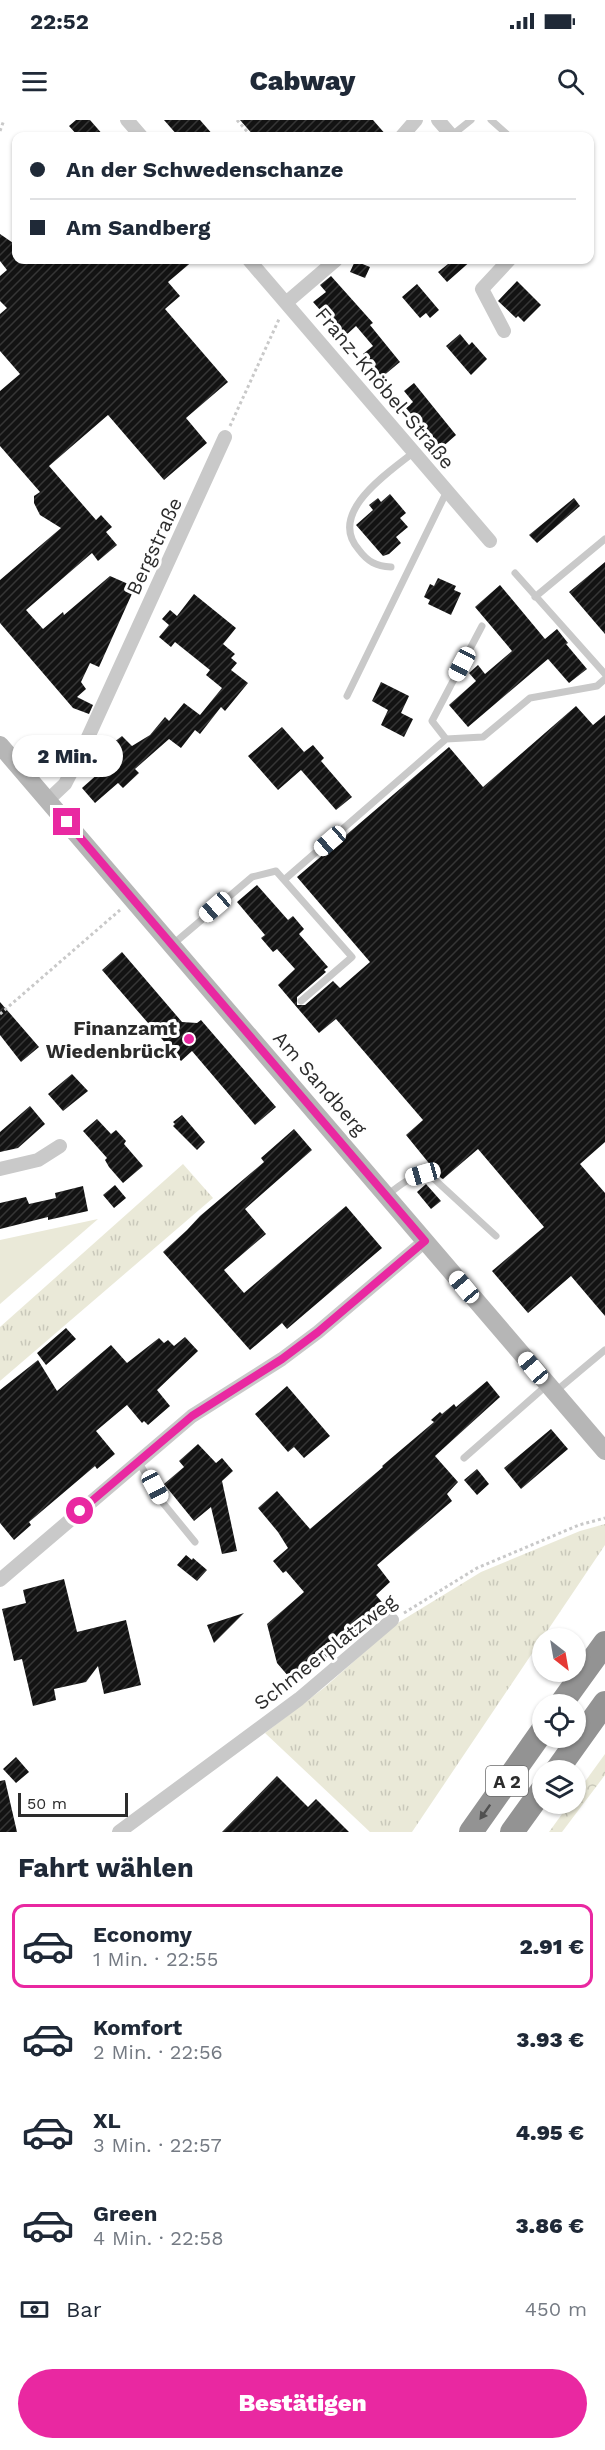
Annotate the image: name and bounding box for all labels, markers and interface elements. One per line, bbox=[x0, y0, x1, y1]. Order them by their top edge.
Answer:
text: 22:52 bbox=[30, 9, 89, 34]
icon: menu bbox=[18, 65, 51, 98]
text: Cabway bbox=[250, 65, 356, 97]
icon: search bbox=[554, 65, 587, 98]
text: An der Schwedenschanze bbox=[66, 157, 344, 182]
text: Am Sandberg bbox=[66, 215, 210, 240]
street label: Franz-Knöbel-Straße bbox=[310, 302, 460, 474]
street label: Bergstraße bbox=[121, 493, 187, 599]
car bbox=[446, 644, 478, 684]
callout: 2 Min. bbox=[11, 735, 122, 777]
text: 2 Min. bbox=[37, 744, 98, 768]
route end bbox=[53, 808, 80, 835]
car bbox=[311, 822, 349, 860]
car bbox=[196, 888, 234, 926]
place label: Finanzamt Wiedenbrück bbox=[46, 1016, 178, 1063]
street label: Am Sandberg bbox=[268, 1026, 372, 1140]
marker: Finanzamt Wiedenbrück bbox=[182, 1032, 196, 1046]
car bbox=[403, 1160, 443, 1188]
car bbox=[446, 1267, 482, 1307]
car bbox=[515, 1348, 551, 1388]
car bbox=[139, 1467, 171, 1507]
route start bbox=[66, 1497, 93, 1524]
street label: Schmeerplatzweg bbox=[249, 1589, 401, 1715]
north arrow bbox=[532, 1628, 586, 1682]
map controls bbox=[532, 1628, 586, 1814]
button: locate bbox=[532, 1694, 586, 1748]
button: layers bbox=[532, 1760, 586, 1814]
road number: A 2 bbox=[486, 1766, 528, 1796]
scale bar bbox=[18, 1790, 128, 1818]
text: 50 m bbox=[27, 1794, 67, 1813]
one-way arrow bbox=[479, 1803, 491, 1819]
text: Fahrt wählen bbox=[18, 1852, 194, 1884]
icon: car bbox=[21, 1919, 75, 1973]
text: Economy bbox=[93, 1922, 192, 1947]
text: 2.91 € bbox=[520, 1934, 584, 1959]
text: 1 Min. · 22:55 bbox=[93, 1947, 218, 1971]
icon: car bbox=[21, 2012, 75, 2066]
text: Komfort bbox=[93, 2015, 182, 2040]
text: 3.93 € bbox=[516, 2027, 584, 2052]
text: 2 Min. · 22:56 bbox=[93, 2040, 223, 2064]
icon: car bbox=[21, 2105, 75, 2159]
text: XL bbox=[93, 2108, 121, 2133]
text: 4.95 € bbox=[515, 2120, 584, 2145]
text: 3 Min. · 22:57 bbox=[93, 2133, 222, 2157]
icon: car bbox=[21, 2198, 75, 2252]
text: Green bbox=[93, 2201, 157, 2226]
text: 3.86 € bbox=[515, 2213, 584, 2238]
text: 4 Min. · 22:58 bbox=[93, 2226, 224, 2250]
icon: cash bbox=[18, 2293, 51, 2326]
text: Bar bbox=[66, 2297, 102, 2322]
text: 450 m bbox=[525, 2297, 587, 2321]
button: Bestätigen bbox=[18, 2369, 587, 2438]

